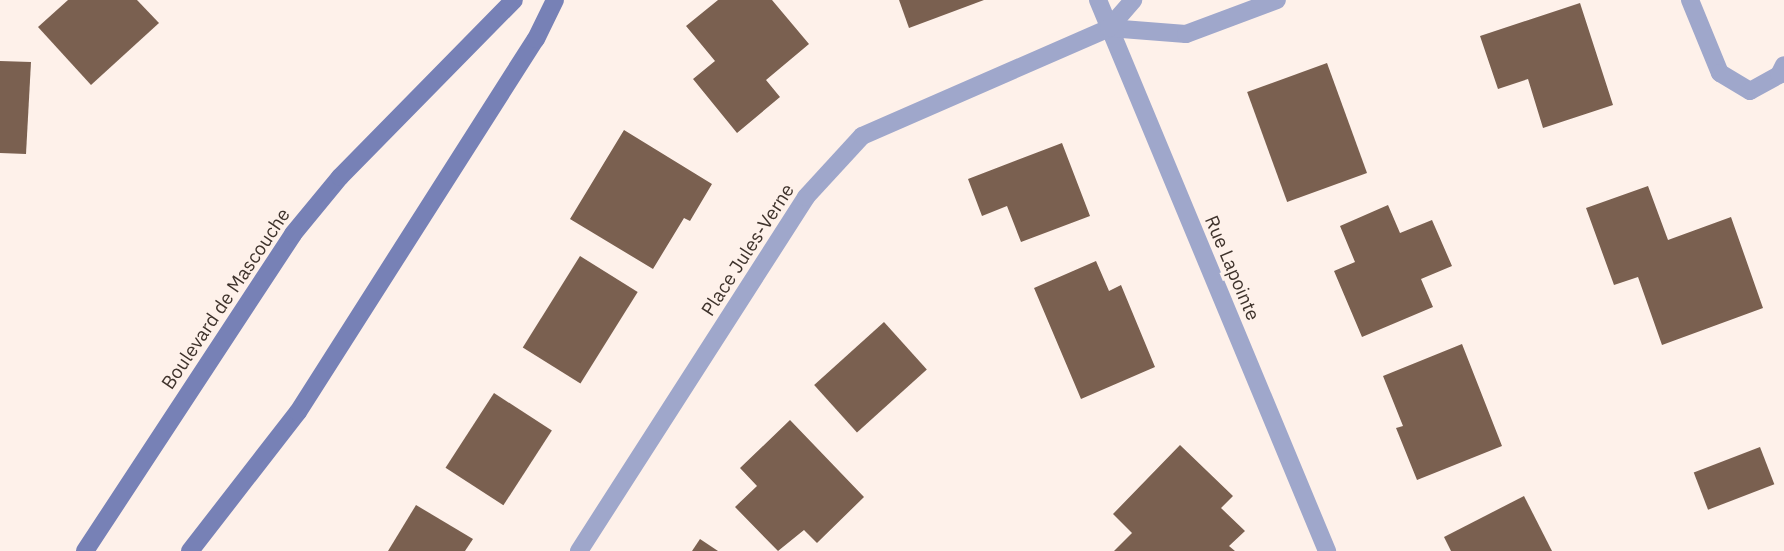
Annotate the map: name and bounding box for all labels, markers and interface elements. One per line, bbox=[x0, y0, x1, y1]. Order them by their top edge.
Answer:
street label: Place Jules-Verne bbox=[697, 180, 799, 320]
street label: Boulevard de Mascouche bbox=[157, 204, 295, 394]
street label: Rue Lapointe bbox=[1200, 212, 1264, 324]

